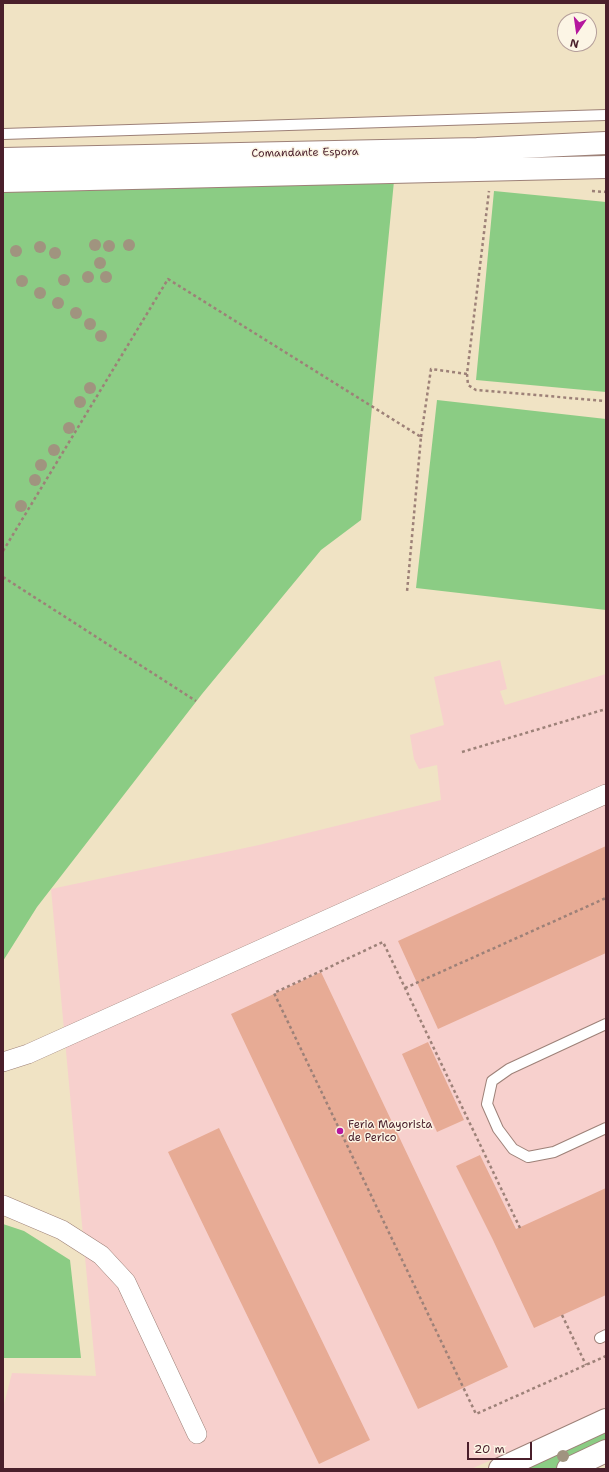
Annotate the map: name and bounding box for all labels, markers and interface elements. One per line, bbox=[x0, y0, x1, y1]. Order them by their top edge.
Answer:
north arrow bbox=[557, 12, 597, 52]
text: N bbox=[568, 35, 580, 51]
street label: Comandante Espora bbox=[251, 145, 359, 161]
place label: Feria Mayorista de Perico bbox=[348, 1118, 432, 1144]
marker: Feria Mayorista de Perico bbox=[335, 1126, 345, 1136]
scale bar bbox=[469, 1434, 534, 1460]
text: 20 m bbox=[474, 1441, 505, 1457]

